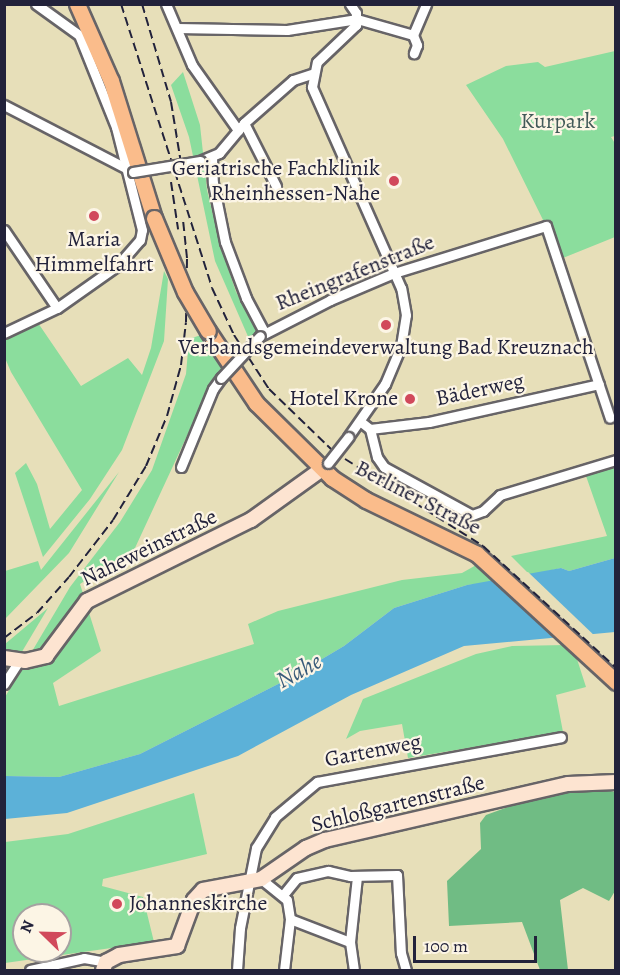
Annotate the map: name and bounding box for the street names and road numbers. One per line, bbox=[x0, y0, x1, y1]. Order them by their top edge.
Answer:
street label: Rheingrafenstraße bbox=[272, 229, 438, 317]
street label: Bäderweg bbox=[433, 368, 527, 412]
street label: Berliner Straße bbox=[351, 455, 485, 541]
street label: Naheweinstraße bbox=[77, 504, 221, 592]
street label: Gartenweg bbox=[323, 729, 423, 773]
street label: Schloßgartenstraße bbox=[309, 770, 487, 838]

